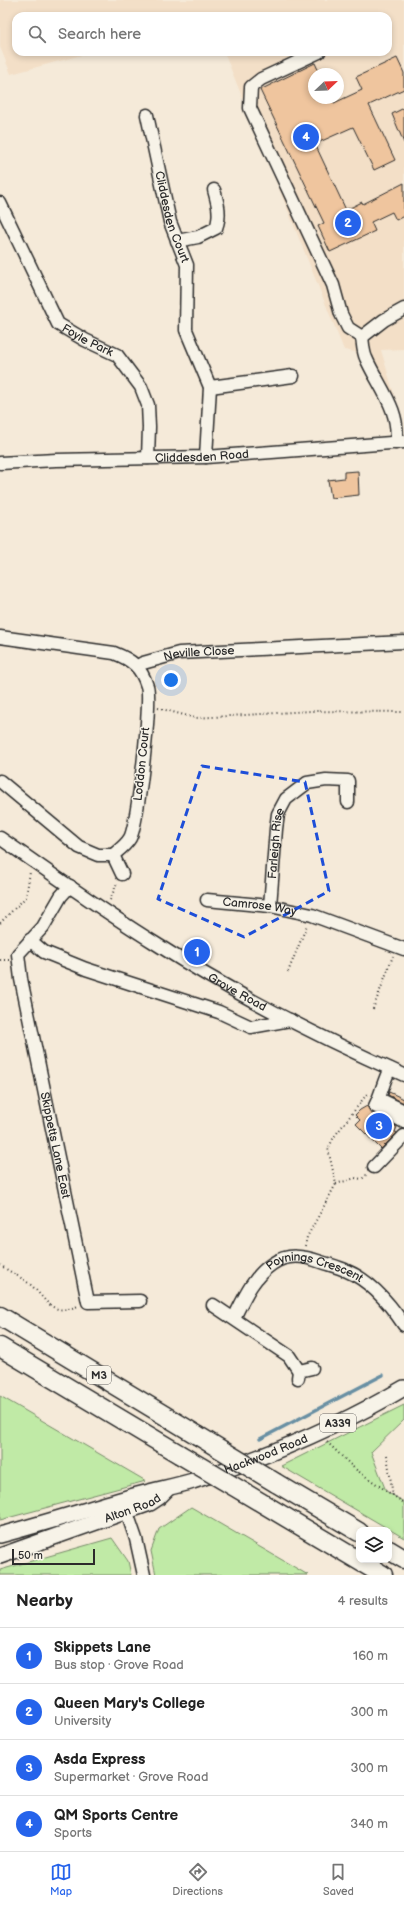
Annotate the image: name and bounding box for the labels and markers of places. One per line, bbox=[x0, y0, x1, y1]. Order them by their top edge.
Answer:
pin: 4 bbox=[293, 122, 319, 152]
pin: 2 bbox=[335, 208, 361, 238]
pin: 1 bbox=[184, 937, 210, 967]
pin: 3 bbox=[366, 1111, 392, 1141]

